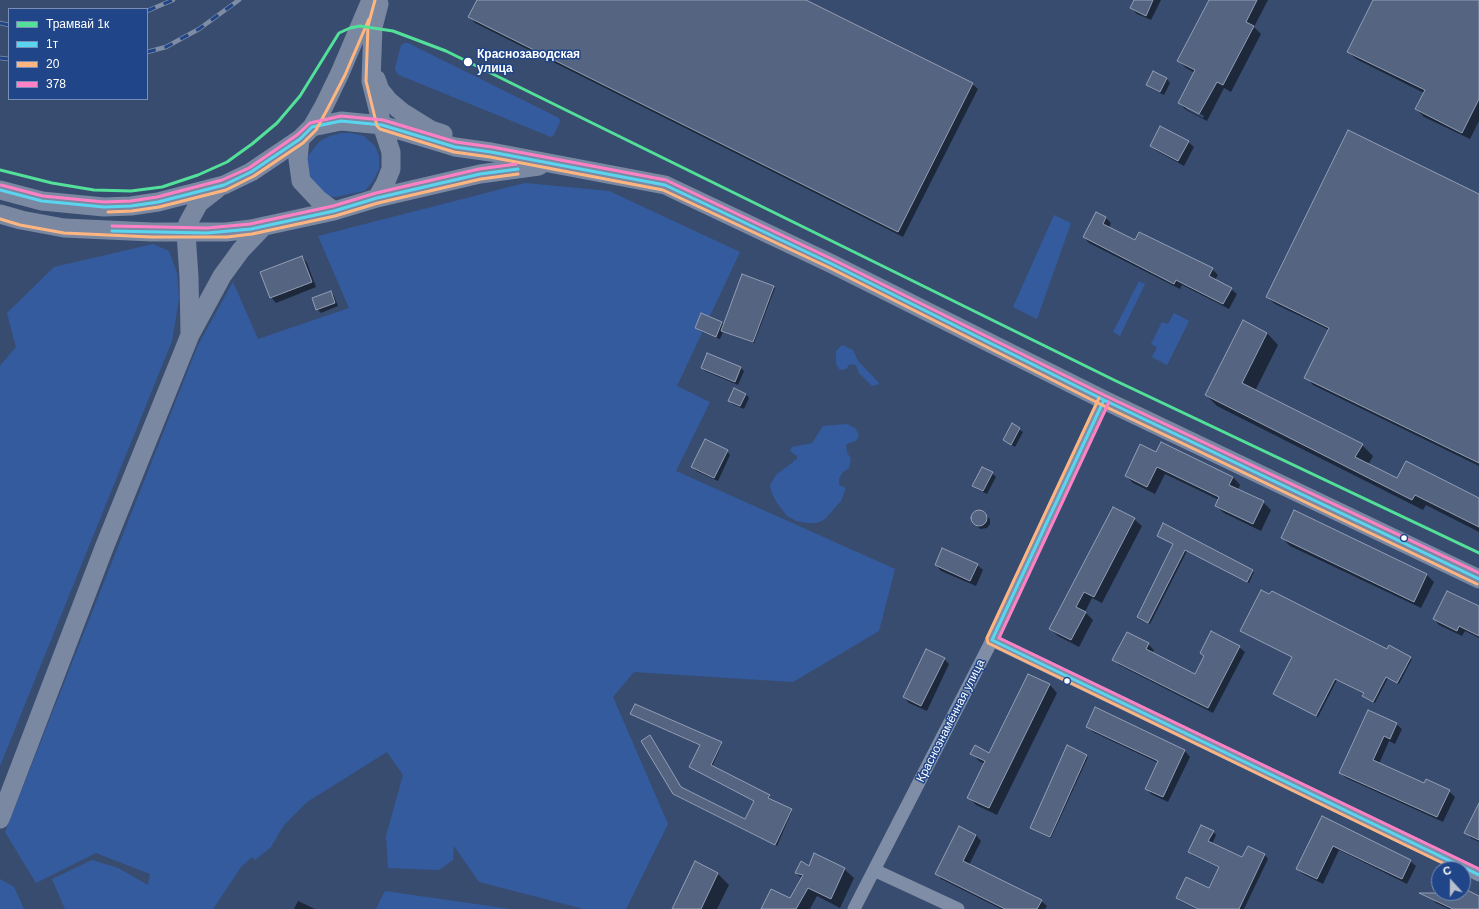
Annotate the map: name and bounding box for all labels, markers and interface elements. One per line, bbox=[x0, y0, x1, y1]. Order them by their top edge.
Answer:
legend bbox=[8, 8, 148, 100]
text: Трамвай 1к bbox=[46, 17, 109, 31]
text: 1т bbox=[46, 37, 58, 51]
place label: Краснозаводская улица bbox=[477, 48, 580, 76]
marker: Краснозаводская улица bbox=[462, 56, 474, 68]
text: 20 bbox=[46, 57, 59, 71]
text: 378 bbox=[46, 77, 66, 91]
unlabelled marker bbox=[1399, 533, 1409, 543]
street label: Краснознамённая улица bbox=[914, 657, 988, 785]
unlabelled marker bbox=[1062, 676, 1072, 686]
north arrow bbox=[1431, 861, 1471, 901]
text: С bbox=[1441, 864, 1453, 878]

